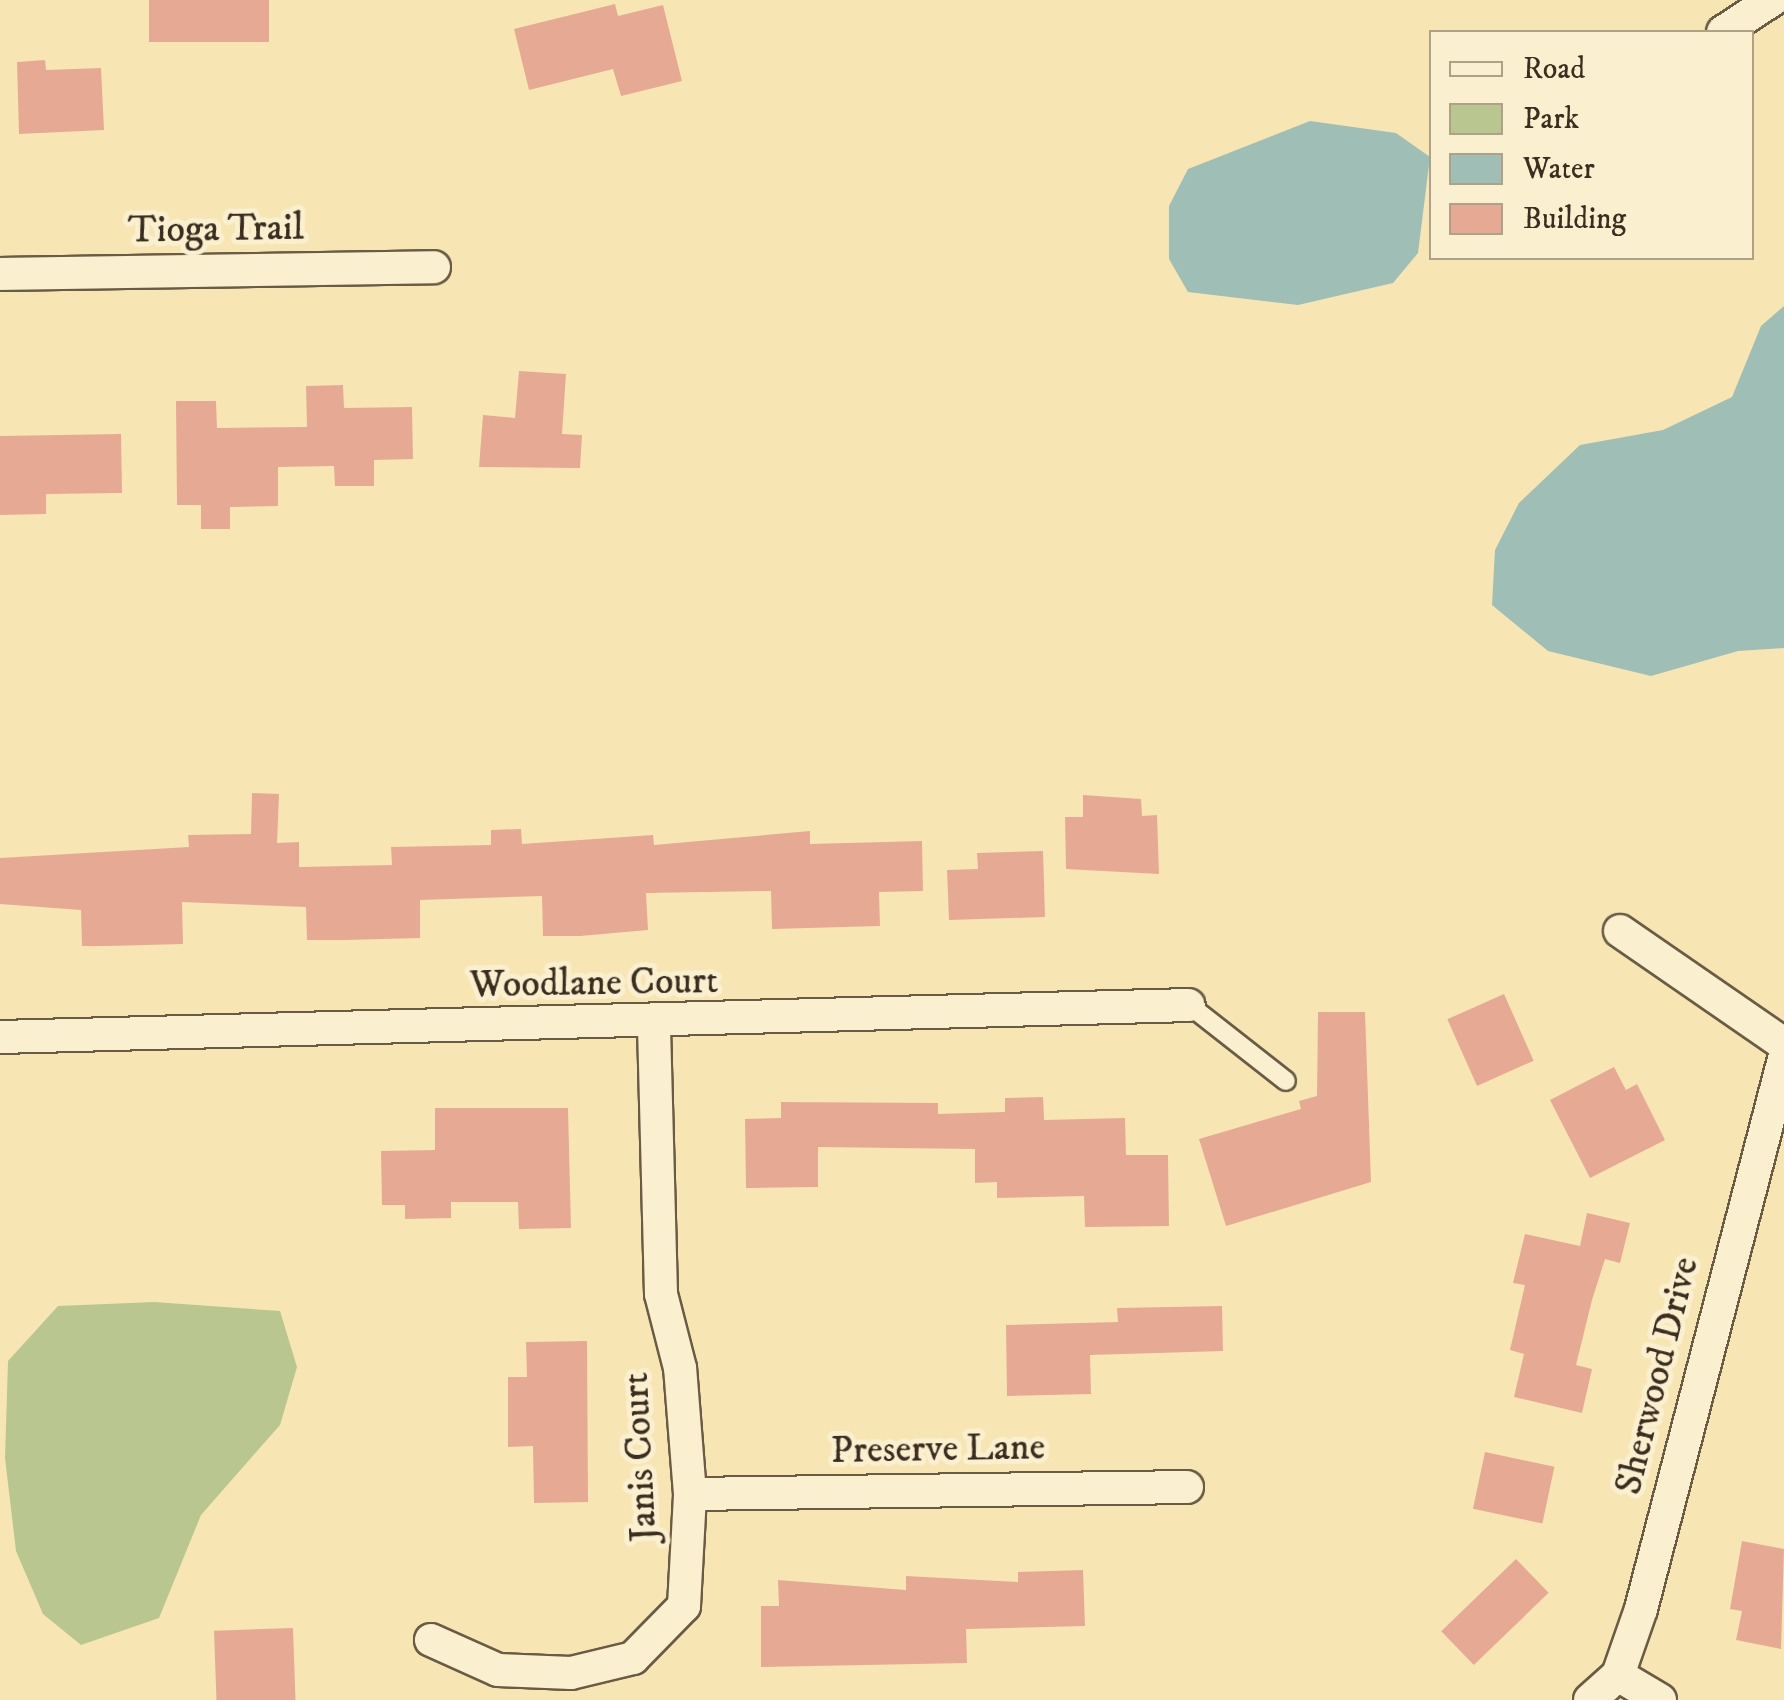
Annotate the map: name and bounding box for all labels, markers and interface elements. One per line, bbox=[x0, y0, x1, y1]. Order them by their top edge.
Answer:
legend bbox=[1429, 30, 1754, 260]
text: Road bbox=[1523, 51, 1585, 88]
text: Park bbox=[1523, 101, 1579, 138]
text: Water bbox=[1523, 151, 1595, 188]
text: Building bbox=[1523, 201, 1626, 238]
street label: Tioga Trail bbox=[128, 206, 304, 254]
street label: Woodlane Court bbox=[469, 959, 719, 1009]
street label: Sherwood Drive bbox=[1606, 1253, 1710, 1499]
street label: Janis Court bbox=[614, 1371, 668, 1543]
street label: Preserve Lane bbox=[830, 1425, 1046, 1475]

